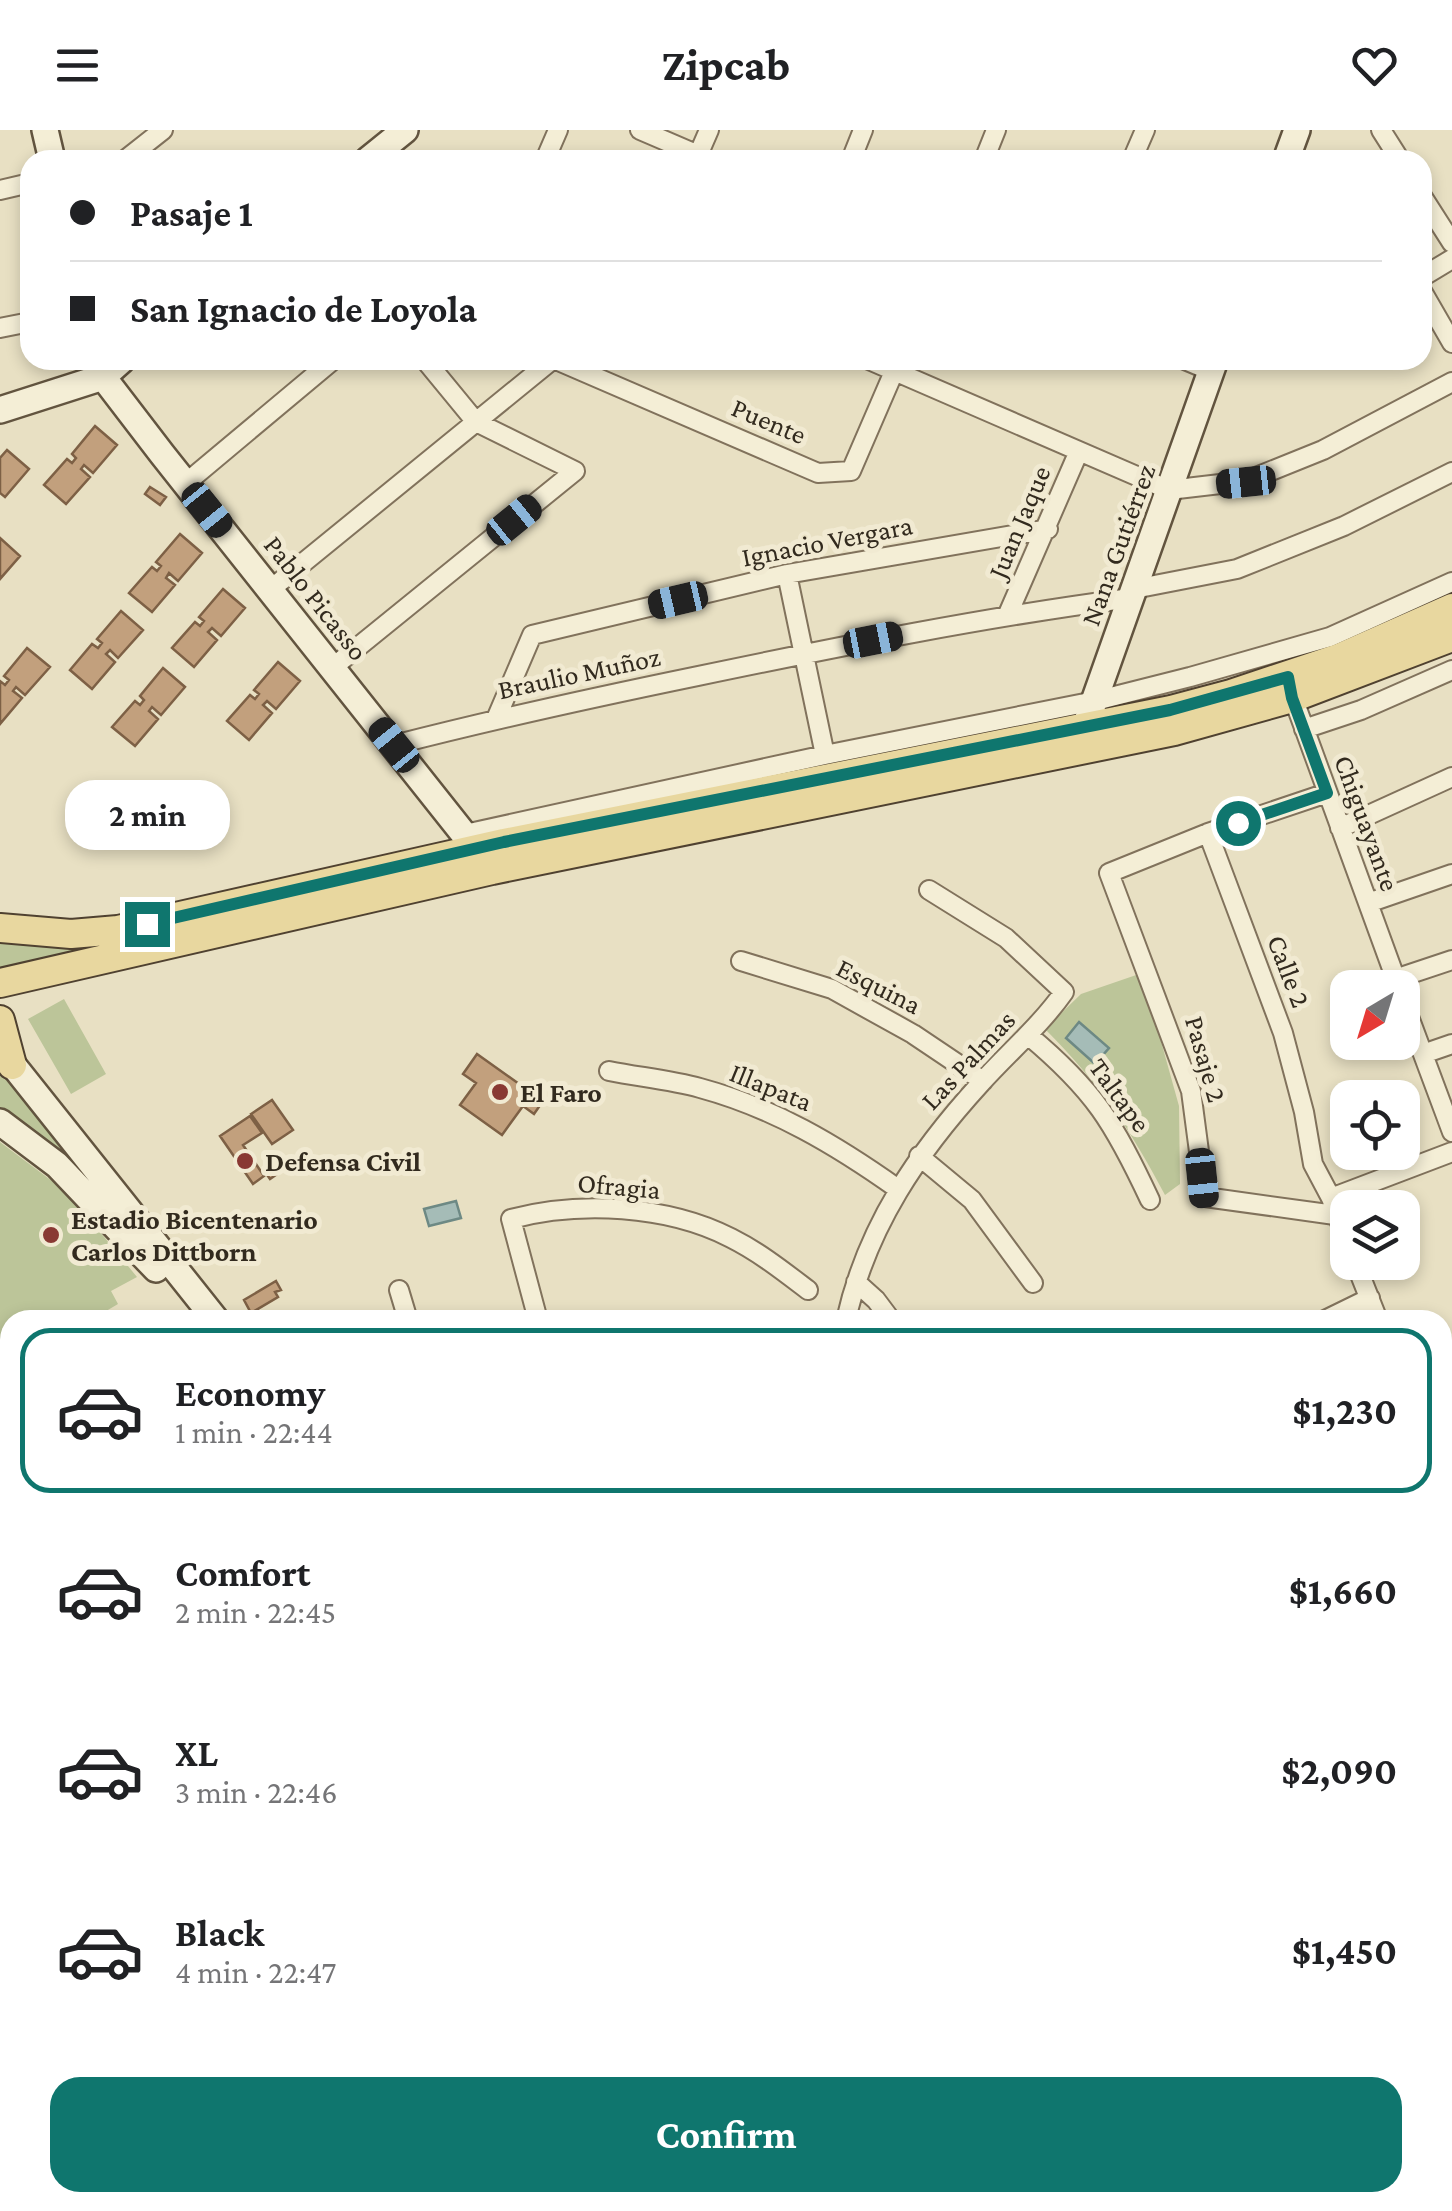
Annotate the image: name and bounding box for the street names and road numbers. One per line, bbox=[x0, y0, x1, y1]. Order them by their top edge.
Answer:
street label: Puente bbox=[727, 392, 811, 450]
street label: Nana Gutiérrez bbox=[1074, 460, 1162, 630]
street label: Juan Jaque bbox=[980, 461, 1057, 586]
street label: Ignacio Vergara bbox=[739, 509, 915, 573]
street label: Pablo Picasso bbox=[258, 530, 374, 666]
street label: Braulio Muñoz bbox=[495, 641, 663, 705]
street label: Chiguayante bbox=[1328, 751, 1406, 895]
street label: Calle 2 bbox=[1261, 930, 1317, 1012]
street label: Esquina bbox=[832, 952, 926, 1020]
street label: Las Palmas bbox=[915, 1004, 1021, 1116]
street label: Pasaje 2 bbox=[1179, 1012, 1233, 1106]
street label: Taltape bbox=[1083, 1052, 1157, 1138]
street label: Illapata bbox=[725, 1057, 817, 1117]
street label: Ofragia bbox=[576, 1167, 662, 1205]

